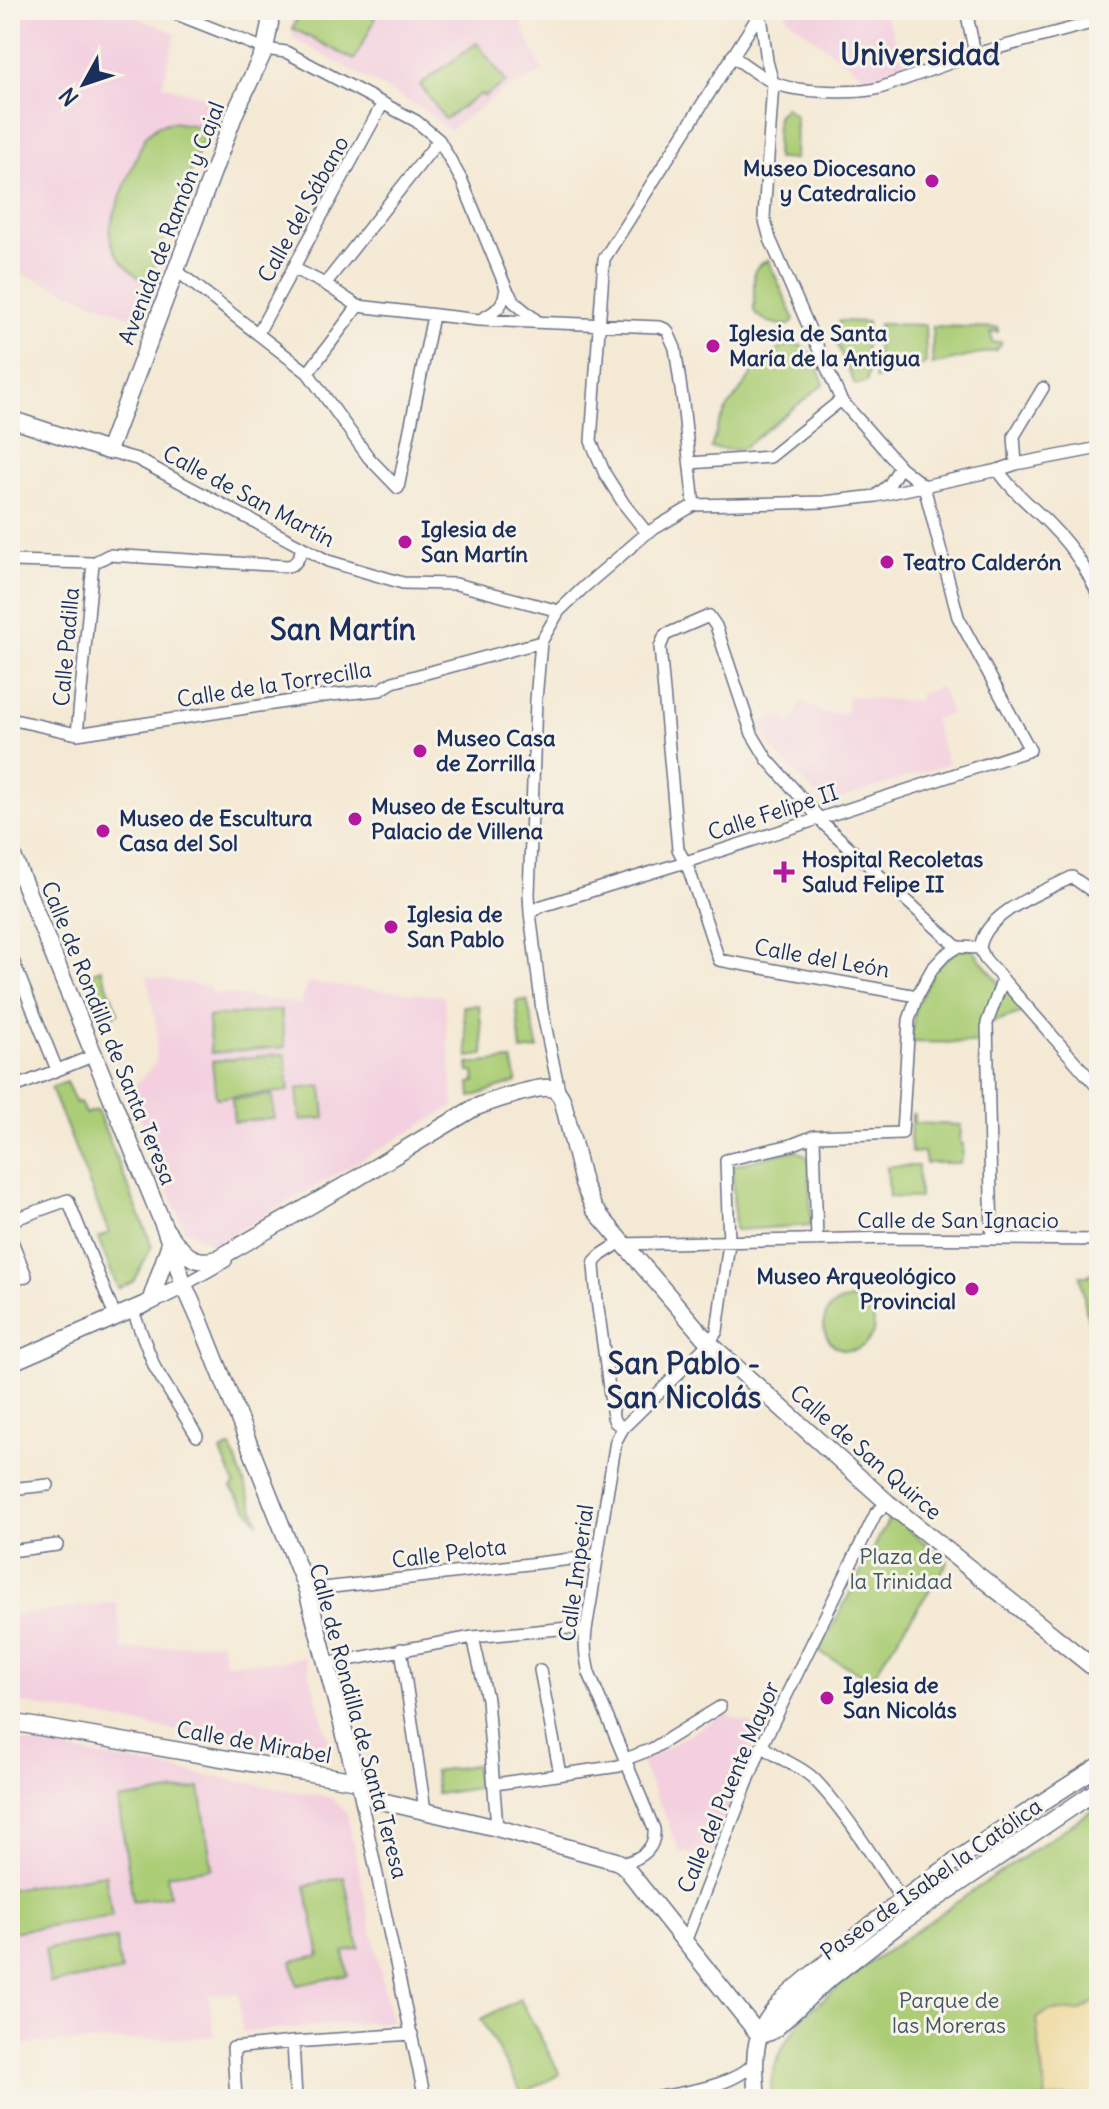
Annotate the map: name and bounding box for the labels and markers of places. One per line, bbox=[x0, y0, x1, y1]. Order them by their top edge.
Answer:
place label: Museo Diocesano y Catedralicio bbox=[743, 154, 916, 207]
marker: Museo Diocesano y Catedralicio bbox=[923, 172, 941, 190]
place label: Iglesia de Santa María de la Antigua bbox=[729, 319, 921, 372]
marker: Iglesia de Santa María de la Antigua bbox=[704, 337, 722, 355]
place label: Iglesia de San Martín bbox=[421, 515, 528, 568]
marker: Iglesia de San Martín bbox=[396, 533, 414, 551]
place label: Teatro Calderón bbox=[903, 548, 1062, 576]
marker: Teatro Calderón bbox=[878, 553, 896, 571]
place label: Museo Casa de Zorrilla bbox=[436, 724, 556, 777]
marker: Museo Casa de Zorrilla bbox=[411, 742, 429, 760]
place label: Museo de Escultura Palacio de Villena bbox=[371, 792, 565, 845]
place label: Museo de Escultura Casa del Sol bbox=[119, 804, 313, 857]
marker: Museo de Escultura Palacio de Villena bbox=[346, 810, 364, 828]
marker: Museo de Escultura Casa del Sol bbox=[94, 822, 112, 840]
place label: Hospital Recoletas Salud Felipe II bbox=[802, 845, 983, 898]
marker: Hospital Recoletas Salud Felipe II bbox=[773, 861, 795, 883]
place label: Iglesia de San Pablo bbox=[407, 900, 504, 953]
marker: Iglesia de San Pablo bbox=[382, 918, 400, 936]
place label: Museo Arqueológico Provincial bbox=[756, 1262, 956, 1315]
marker: Museo Arqueológico Provincial bbox=[963, 1280, 981, 1298]
place label: Iglesia de San Nicolás bbox=[843, 1671, 957, 1724]
marker: Iglesia de San Nicolás bbox=[818, 1689, 836, 1707]

